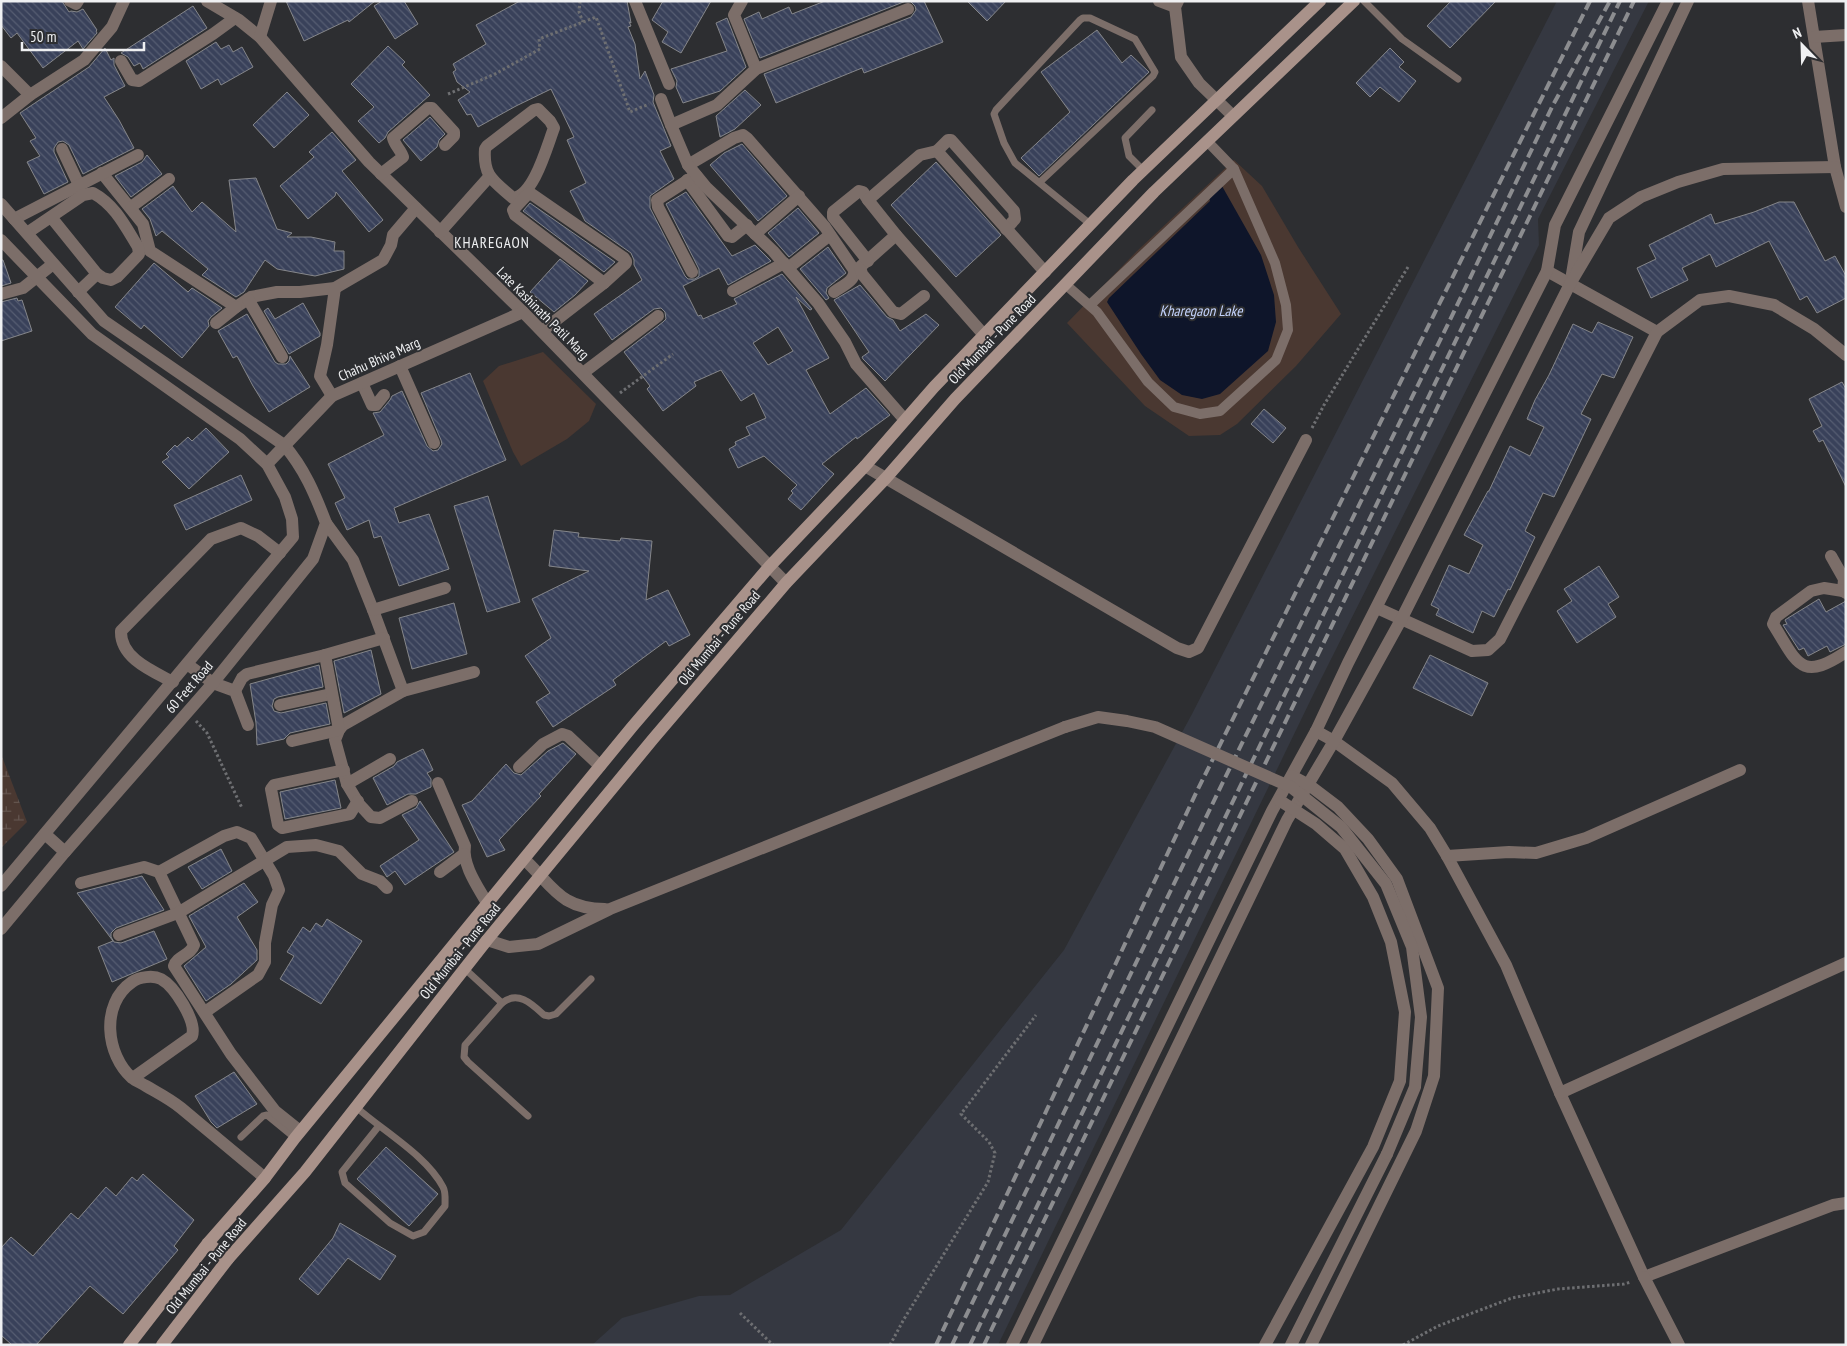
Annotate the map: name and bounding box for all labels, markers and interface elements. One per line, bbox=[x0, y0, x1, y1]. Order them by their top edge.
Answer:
scale bar bbox=[22, 20, 145, 52]
north arrow bbox=[1777, 20, 1827, 70]
text: N bbox=[1790, 23, 1804, 43]
text: 50 m bbox=[30, 27, 56, 46]
district label: KHAREGAON bbox=[454, 233, 530, 252]
street label: Late Kashinath Patil Marg bbox=[493, 263, 593, 363]
street label: Old Mumbai - Pune Road bbox=[944, 290, 1040, 388]
water label: Kharegaon Lake bbox=[1160, 301, 1243, 320]
street label: Chahu Bhiva Marg bbox=[335, 333, 423, 385]
street label: Old Mumbai - Pune Road bbox=[674, 587, 764, 689]
street label: 60 Feet Road bbox=[161, 657, 217, 717]
street label: Old Mumbai - Pune Road bbox=[416, 899, 504, 1003]
street label: Old Mumbai - Pune Road bbox=[162, 1214, 250, 1318]

